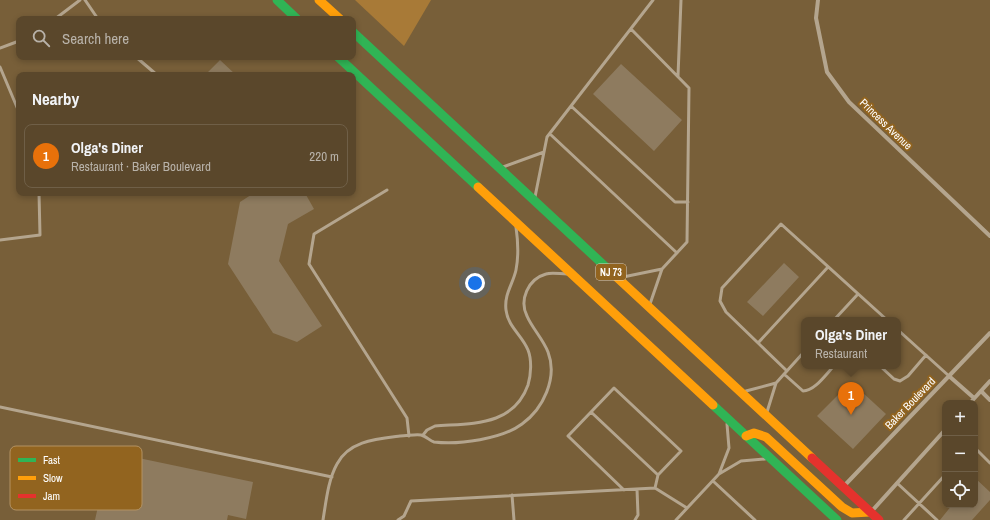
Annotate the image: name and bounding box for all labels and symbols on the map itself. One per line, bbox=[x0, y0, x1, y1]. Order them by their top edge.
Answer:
street label: Princess Avenue bbox=[857, 96, 915, 152]
road number: NJ 73 bbox=[596, 264, 626, 280]
your location bbox=[465, 273, 485, 293]
street label: Baker Boulevard bbox=[882, 374, 938, 432]
pin: 1 bbox=[838, 382, 864, 415]
legend bbox=[10, 446, 142, 510]
text: Fast bbox=[43, 453, 61, 467]
text: Slow bbox=[43, 471, 63, 485]
text: Jam bbox=[43, 489, 60, 503]

